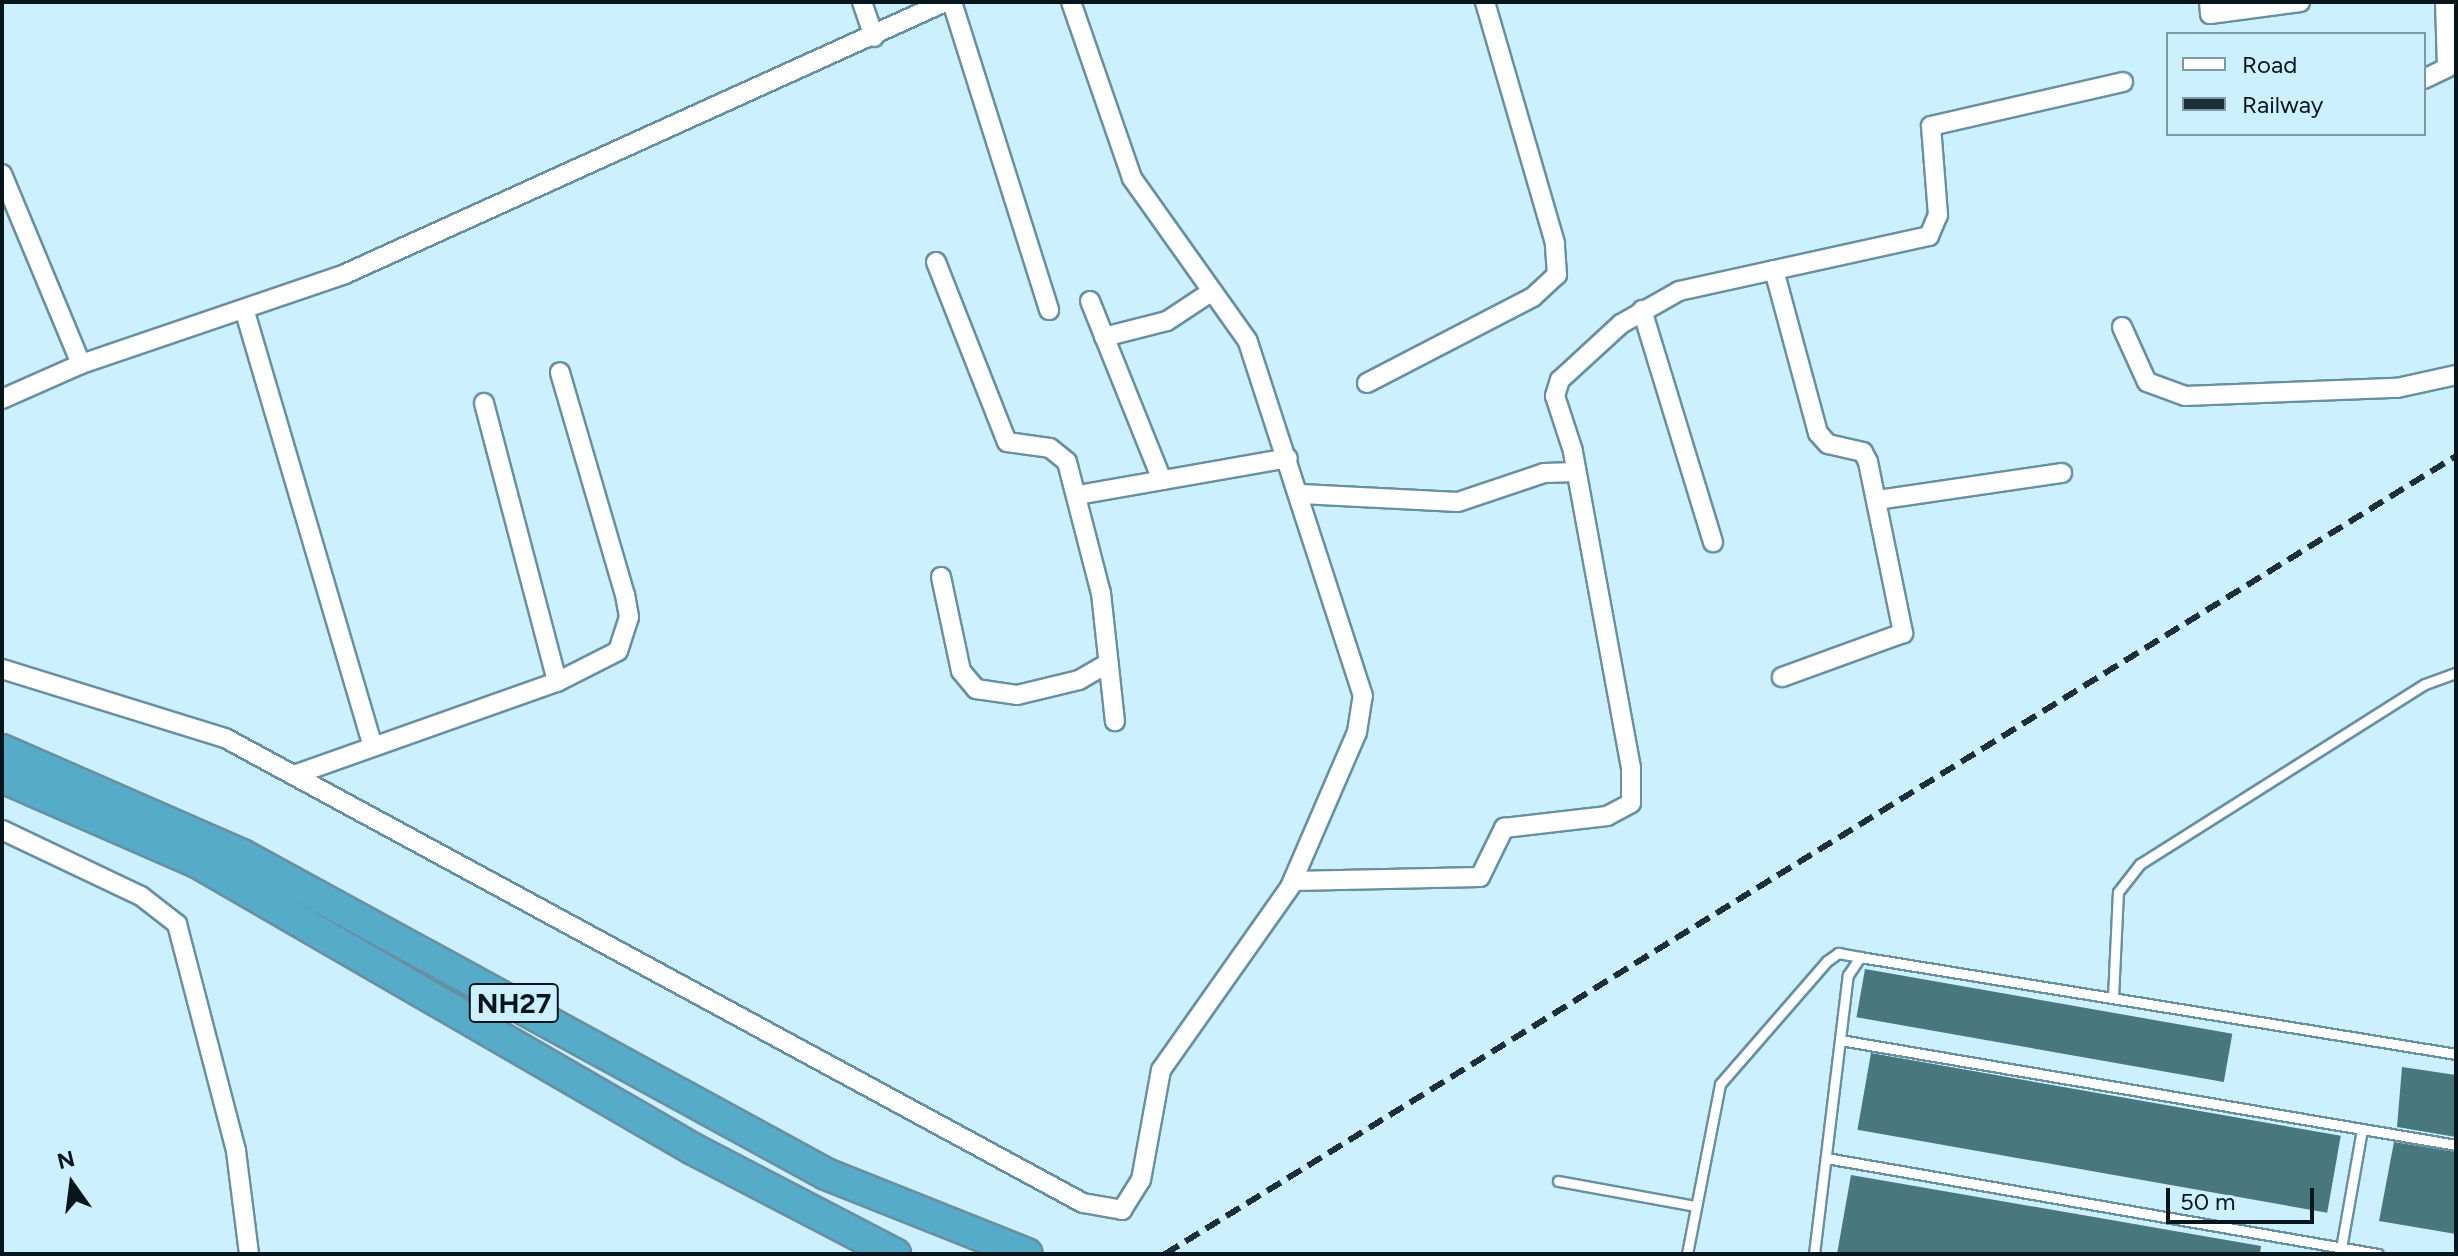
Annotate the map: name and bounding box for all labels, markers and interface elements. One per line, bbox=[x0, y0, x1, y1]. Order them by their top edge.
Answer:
legend bbox=[2166, 32, 2426, 136]
text: Road bbox=[2242, 50, 2297, 79]
text: Railway bbox=[2242, 90, 2323, 119]
road number: NH27 bbox=[468, 979, 560, 1027]
north arrow bbox=[32, 1144, 112, 1224]
text: N bbox=[55, 1145, 78, 1175]
scale bar bbox=[2170, 1172, 2318, 1222]
text: 50 m bbox=[2180, 1187, 2236, 1216]

